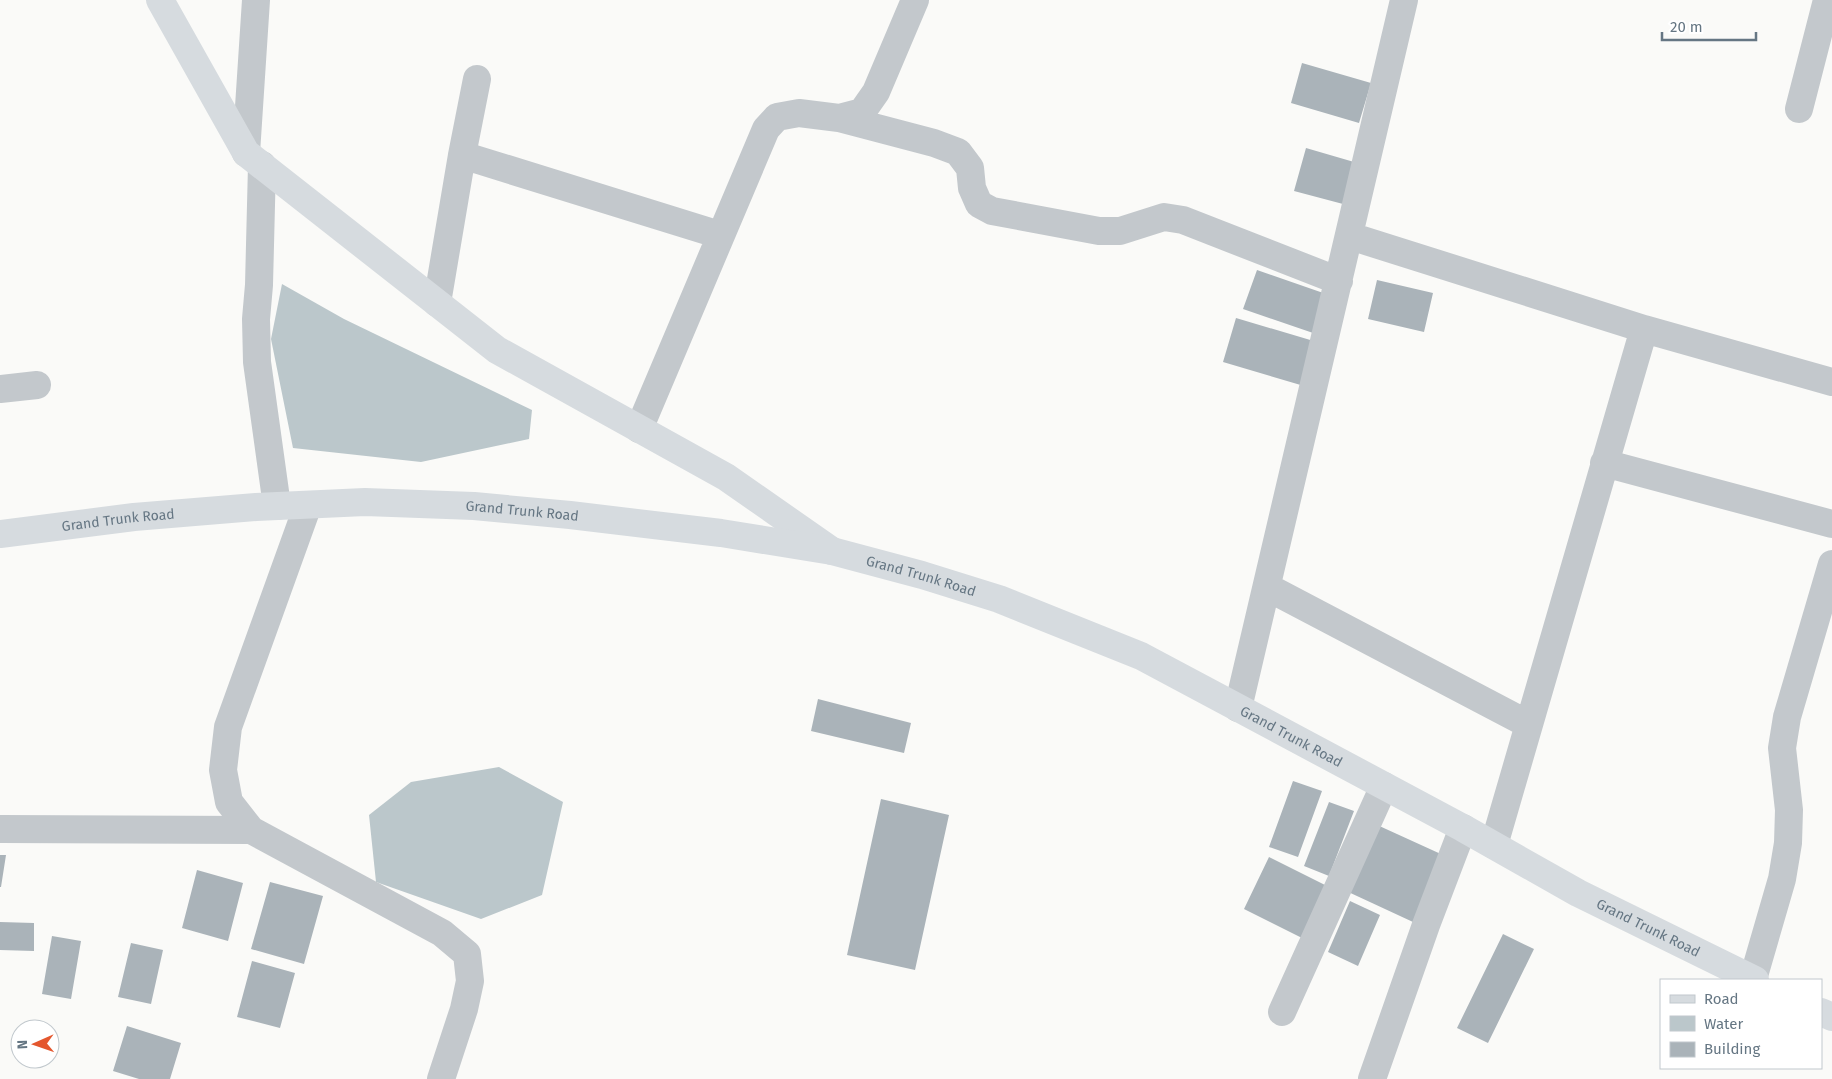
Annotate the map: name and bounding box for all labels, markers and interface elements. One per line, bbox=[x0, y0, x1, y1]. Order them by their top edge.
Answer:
scale bar bbox=[1662, 10, 1756, 42]
text: 20 m bbox=[1670, 18, 1703, 36]
street label: Grand Trunk Road bbox=[465, 498, 580, 525]
street label: Grand Trunk Road bbox=[61, 506, 175, 535]
street label: Grand Trunk Road bbox=[864, 552, 978, 600]
street label: Grand Trunk Road bbox=[1237, 703, 1345, 771]
street label: Grand Trunk Road bbox=[1593, 895, 1703, 961]
legend bbox=[1660, 979, 1822, 1069]
text: Road bbox=[1704, 990, 1739, 1008]
text: Water bbox=[1704, 1015, 1743, 1033]
north arrow bbox=[10, 1019, 60, 1069]
text: N bbox=[14, 1039, 31, 1049]
text: Building bbox=[1704, 1040, 1760, 1058]

